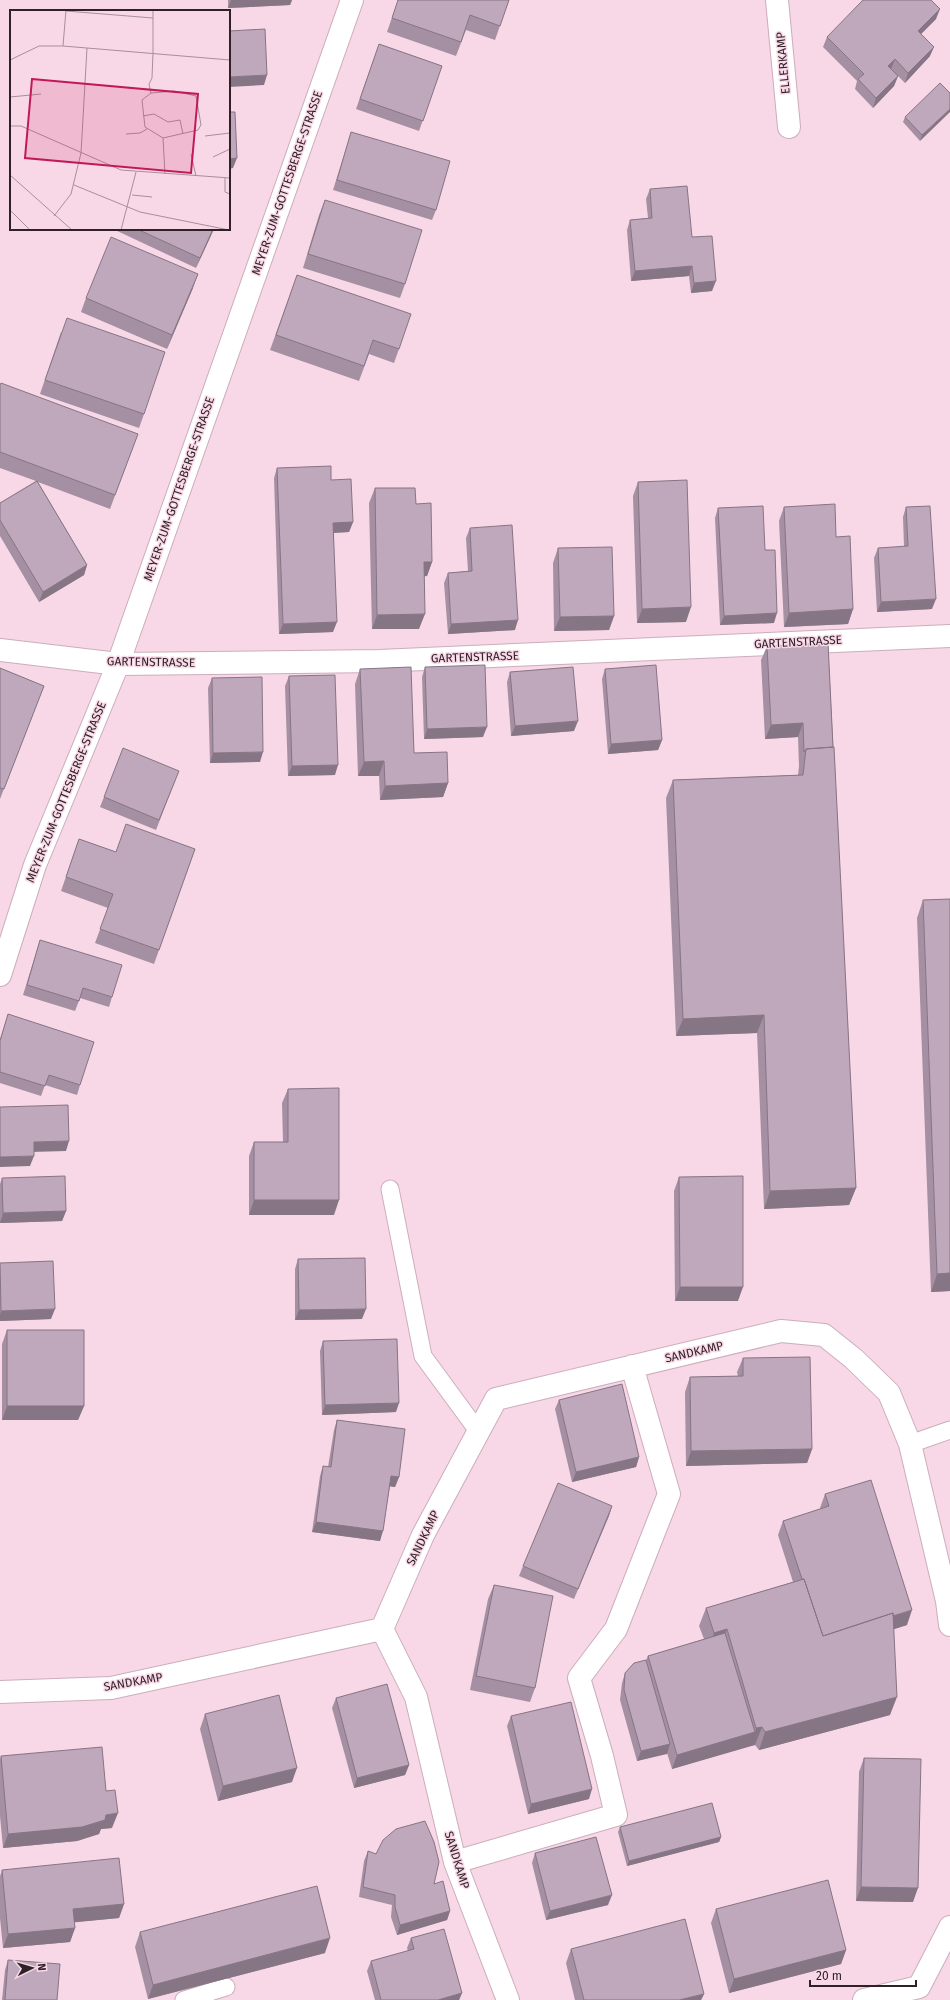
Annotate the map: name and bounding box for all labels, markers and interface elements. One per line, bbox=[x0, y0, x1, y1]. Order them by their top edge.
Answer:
inset map bbox=[10, 10, 230, 230]
street label: ELLERKAMP bbox=[773, 31, 793, 95]
street label: MEYER-ZUM-GOTTESBERGE-STRASSE bbox=[249, 89, 325, 277]
street label: MEYER-ZUM-GOTTESBERGE-STRASSE bbox=[141, 395, 217, 583]
street label: GARTENSTRASSE bbox=[754, 633, 842, 651]
street label: GARTENSTRASSE bbox=[431, 648, 519, 666]
street label: GARTENSTRASSE bbox=[107, 654, 195, 670]
street label: MEYER-ZUM-GOTTESBERGE-STRASSE bbox=[23, 699, 109, 885]
street label: SANDKAMP bbox=[663, 1338, 725, 1366]
street label: SANDKAMP bbox=[404, 1508, 442, 1568]
street label: SANDKAMP bbox=[102, 1670, 164, 1694]
street label: SANDKAMP bbox=[442, 1829, 472, 1891]
north arrow bbox=[12, 1948, 52, 1988]
scale bar bbox=[810, 1962, 916, 1988]
text: N bbox=[35, 1963, 48, 1971]
text: 20 m bbox=[816, 1969, 842, 1983]

